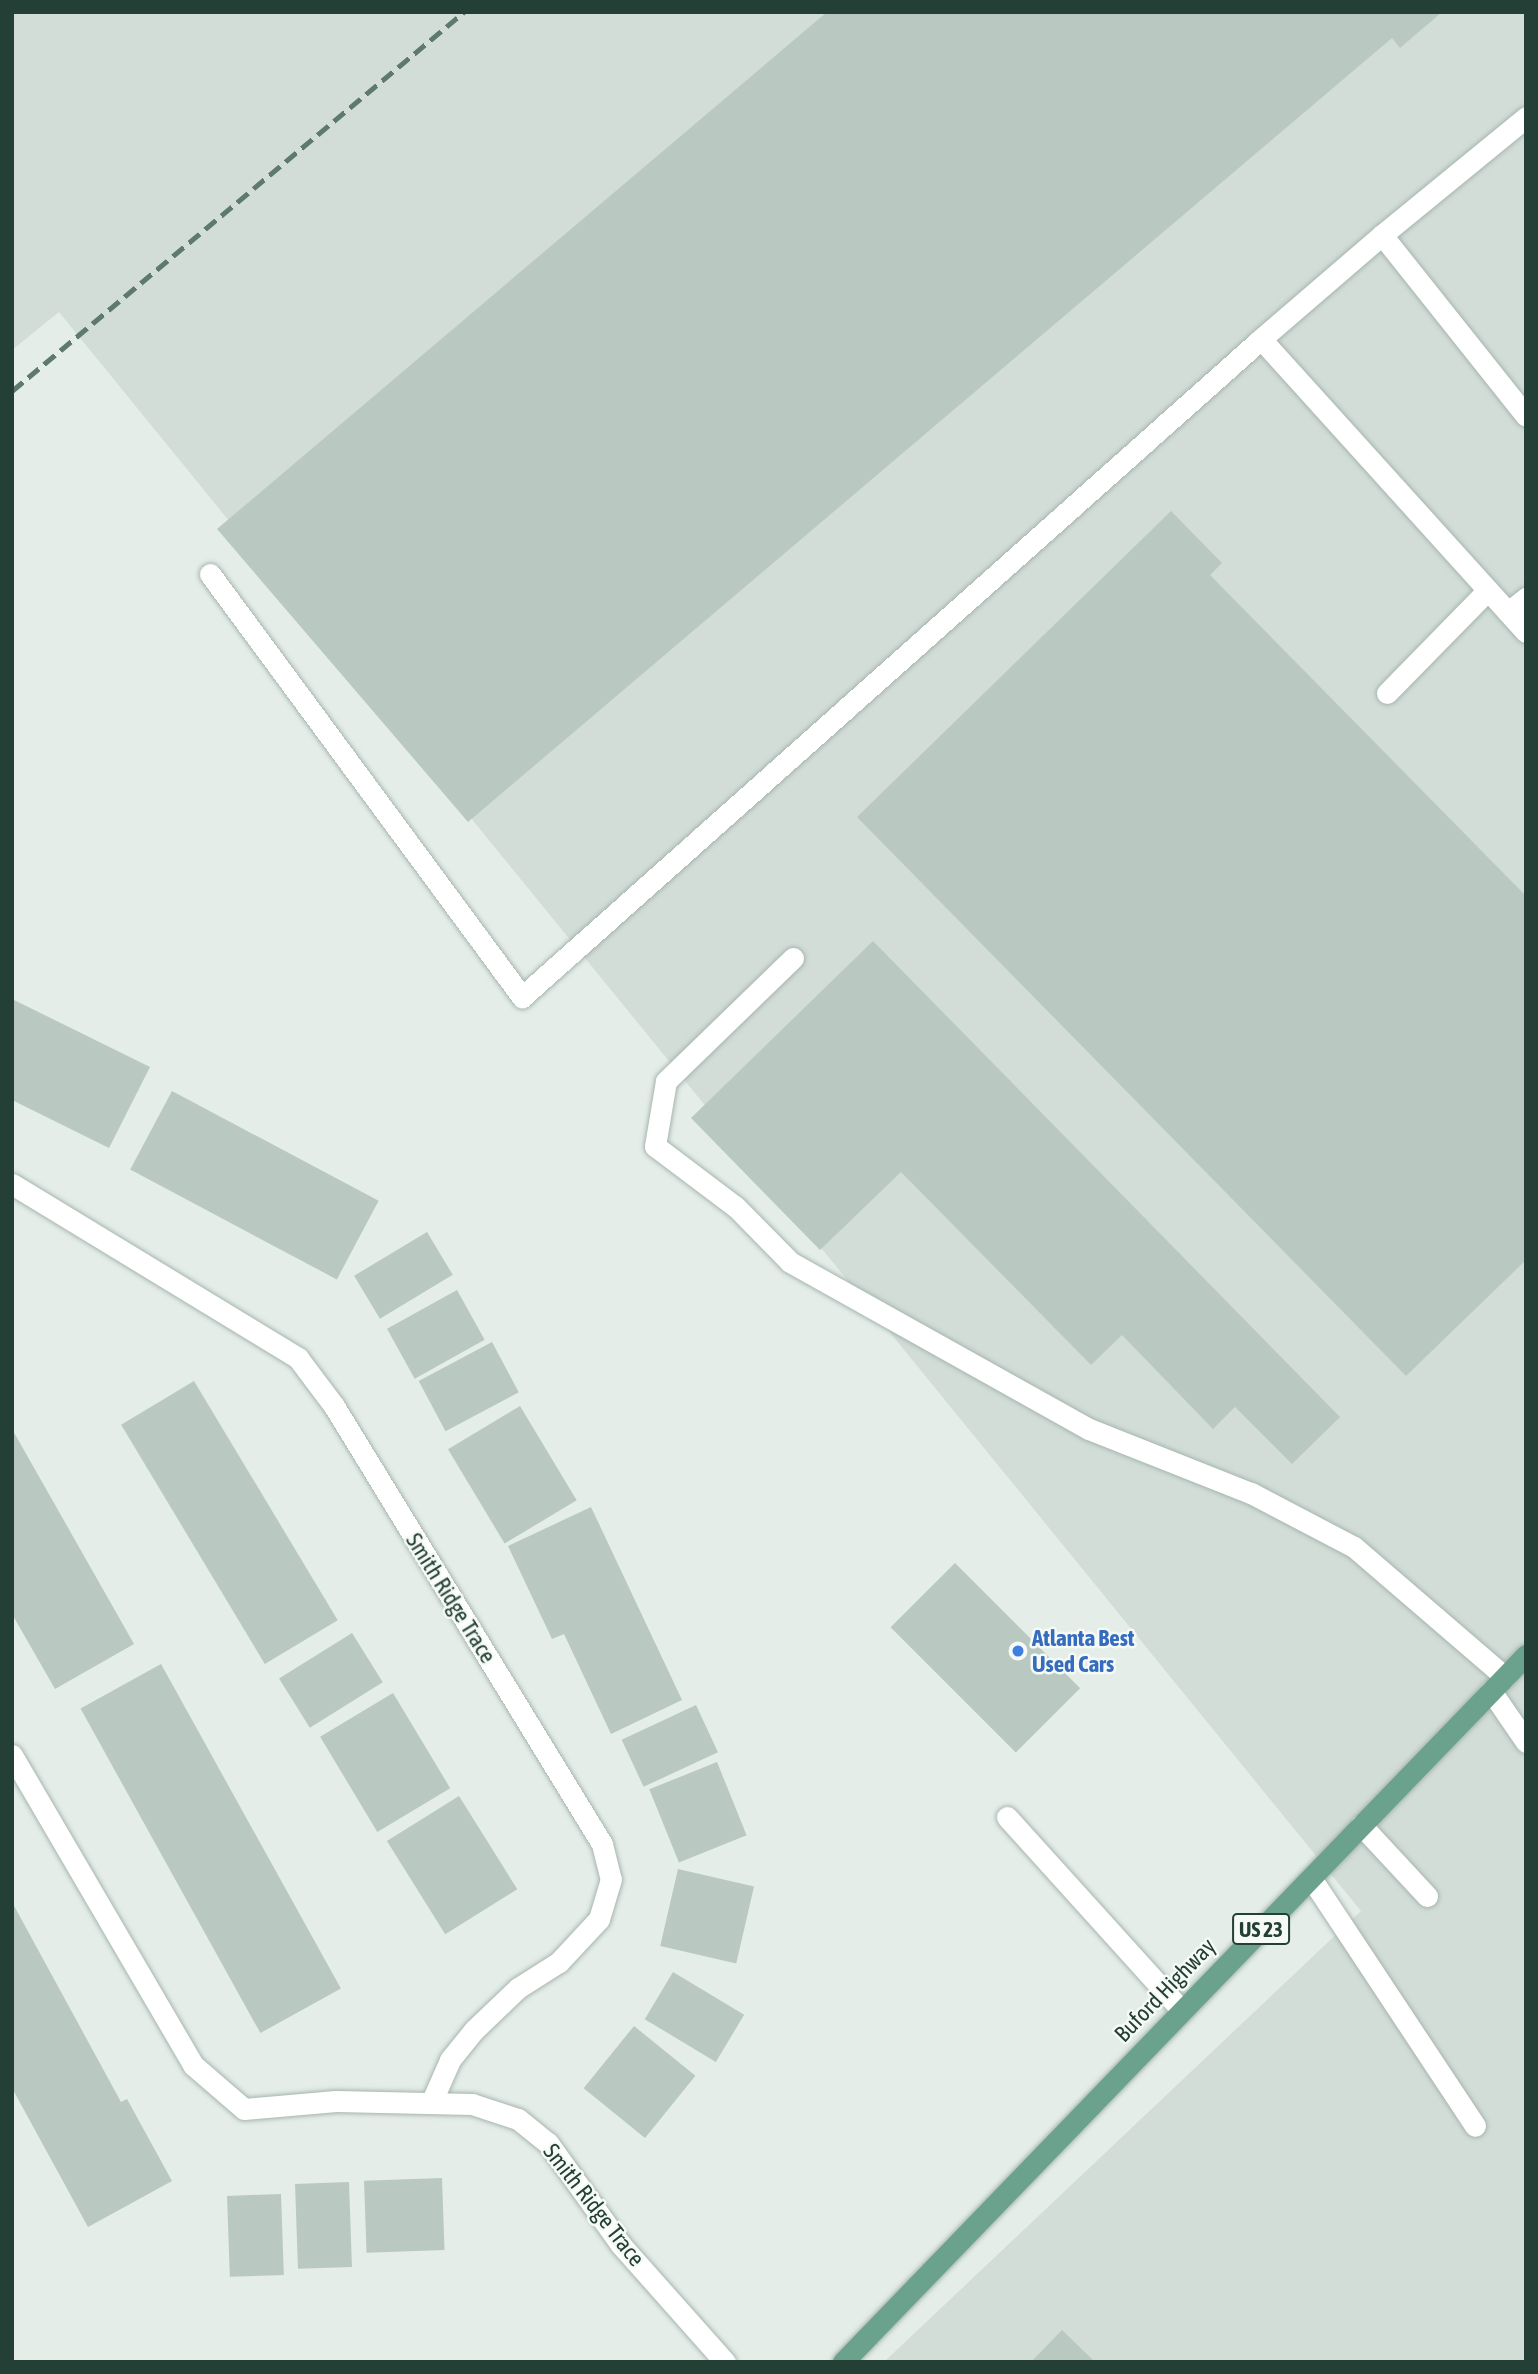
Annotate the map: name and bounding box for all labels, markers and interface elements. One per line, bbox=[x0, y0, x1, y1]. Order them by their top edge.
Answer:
street label: Smith Ridge Trace bbox=[400, 1528, 502, 1668]
place label: Atlanta Best Used Cars bbox=[1032, 1624, 1134, 1678]
marker: Atlanta Best Used Cars bbox=[1010, 1643, 1026, 1659]
road number: US 23 bbox=[1231, 1912, 1291, 1946]
street label: Buford Highway bbox=[1109, 1932, 1221, 2048]
street label: Smith Ridge Trace bbox=[538, 2138, 650, 2272]

